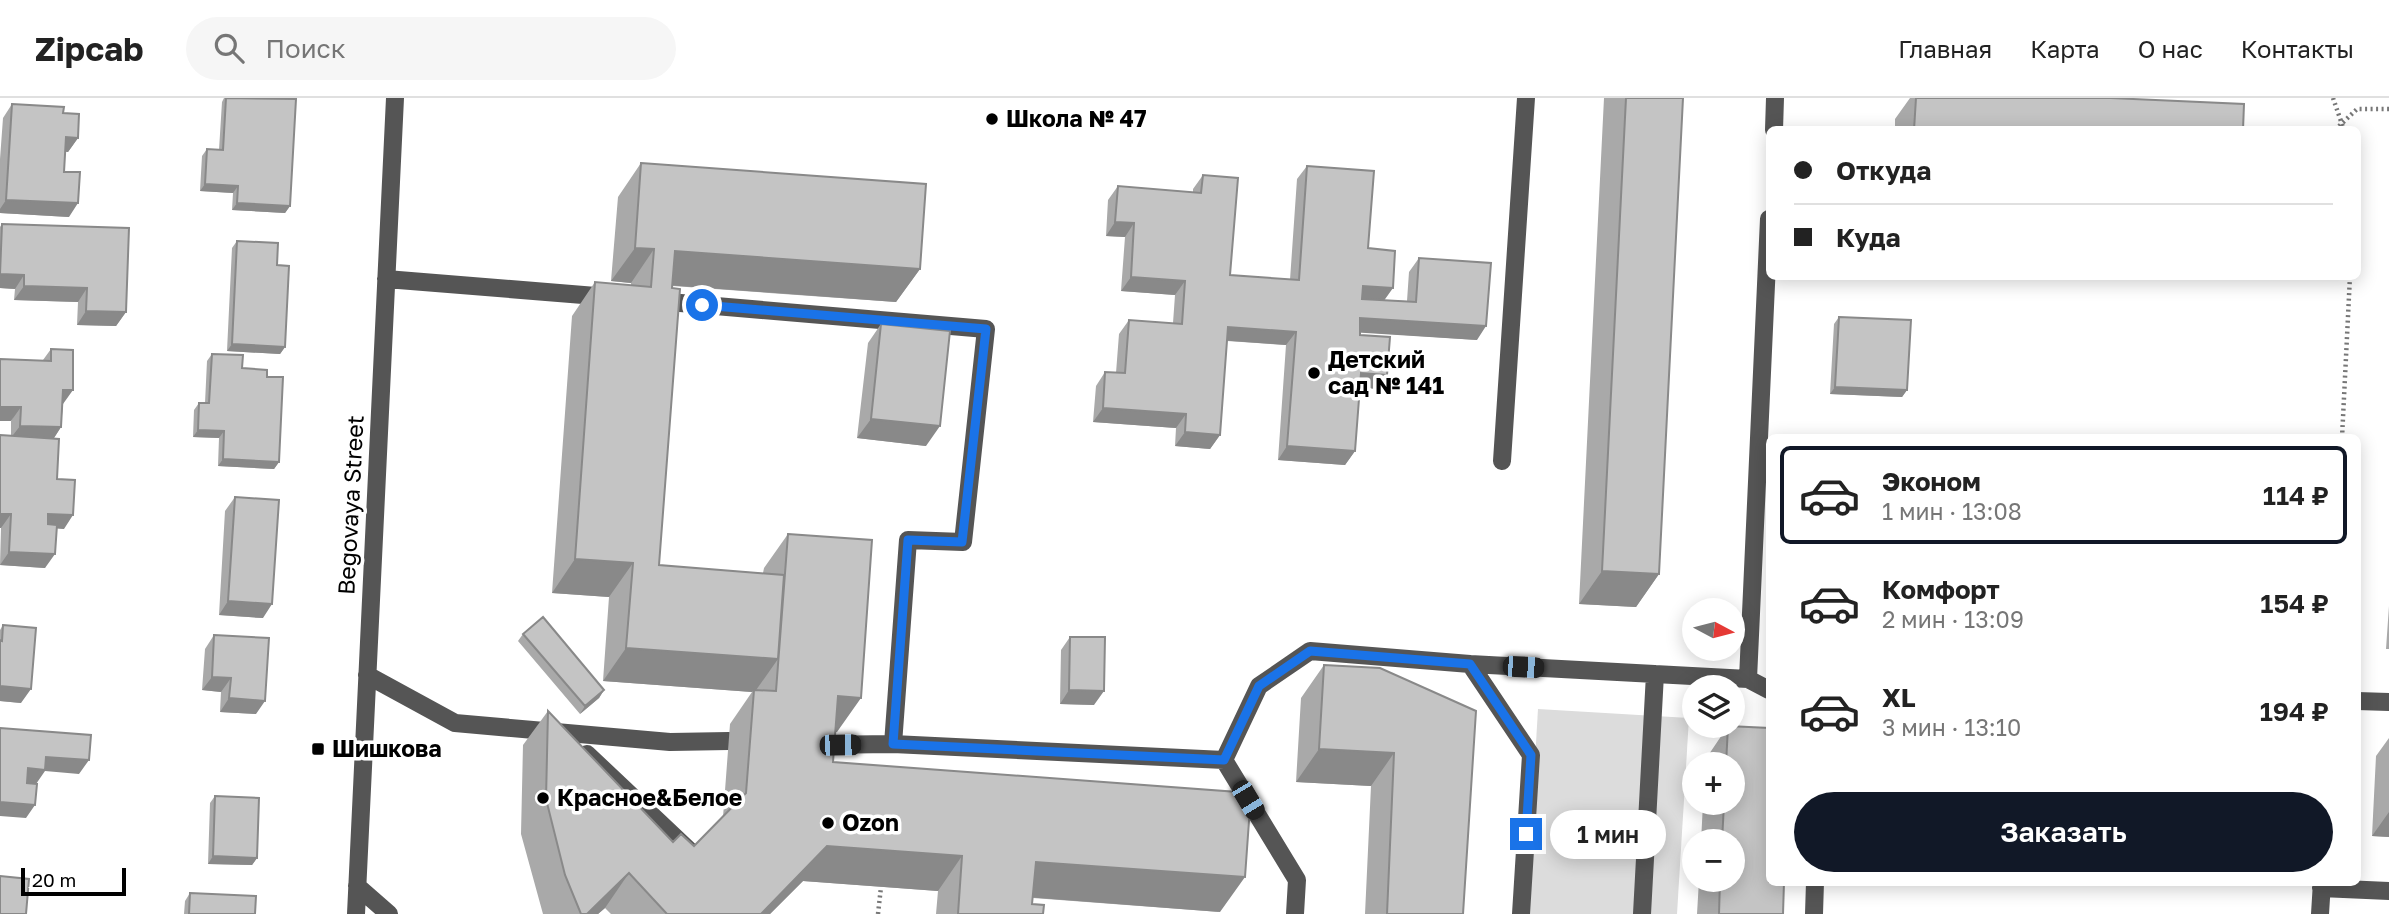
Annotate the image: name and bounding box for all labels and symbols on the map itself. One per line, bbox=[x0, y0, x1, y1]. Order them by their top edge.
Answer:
place label: Школа № 47 bbox=[1006, 104, 1146, 132]
marker: Школа № 47 bbox=[984, 111, 1000, 127]
route start bbox=[686, 289, 718, 321]
place label: Детский сад № 141 bbox=[1328, 345, 1444, 399]
marker: Детский сад № 141 bbox=[1306, 365, 1322, 381]
street label: Begovaya Street bbox=[331, 414, 369, 596]
north arrow bbox=[1682, 598, 1745, 662]
car bbox=[1502, 655, 1545, 679]
place label: Шишкова bbox=[332, 734, 442, 762]
car bbox=[819, 734, 862, 756]
marker: Шишкова bbox=[310, 741, 326, 757]
car bbox=[1229, 777, 1268, 823]
place label: Красное&Белое bbox=[557, 783, 742, 811]
marker: Красное&Белое bbox=[535, 790, 551, 806]
place label: Ozon bbox=[842, 808, 899, 836]
callout: 1 мин bbox=[1550, 810, 1666, 858]
marker: Ozon bbox=[820, 815, 836, 831]
route end bbox=[1510, 818, 1542, 850]
scale bar bbox=[21, 865, 126, 897]

